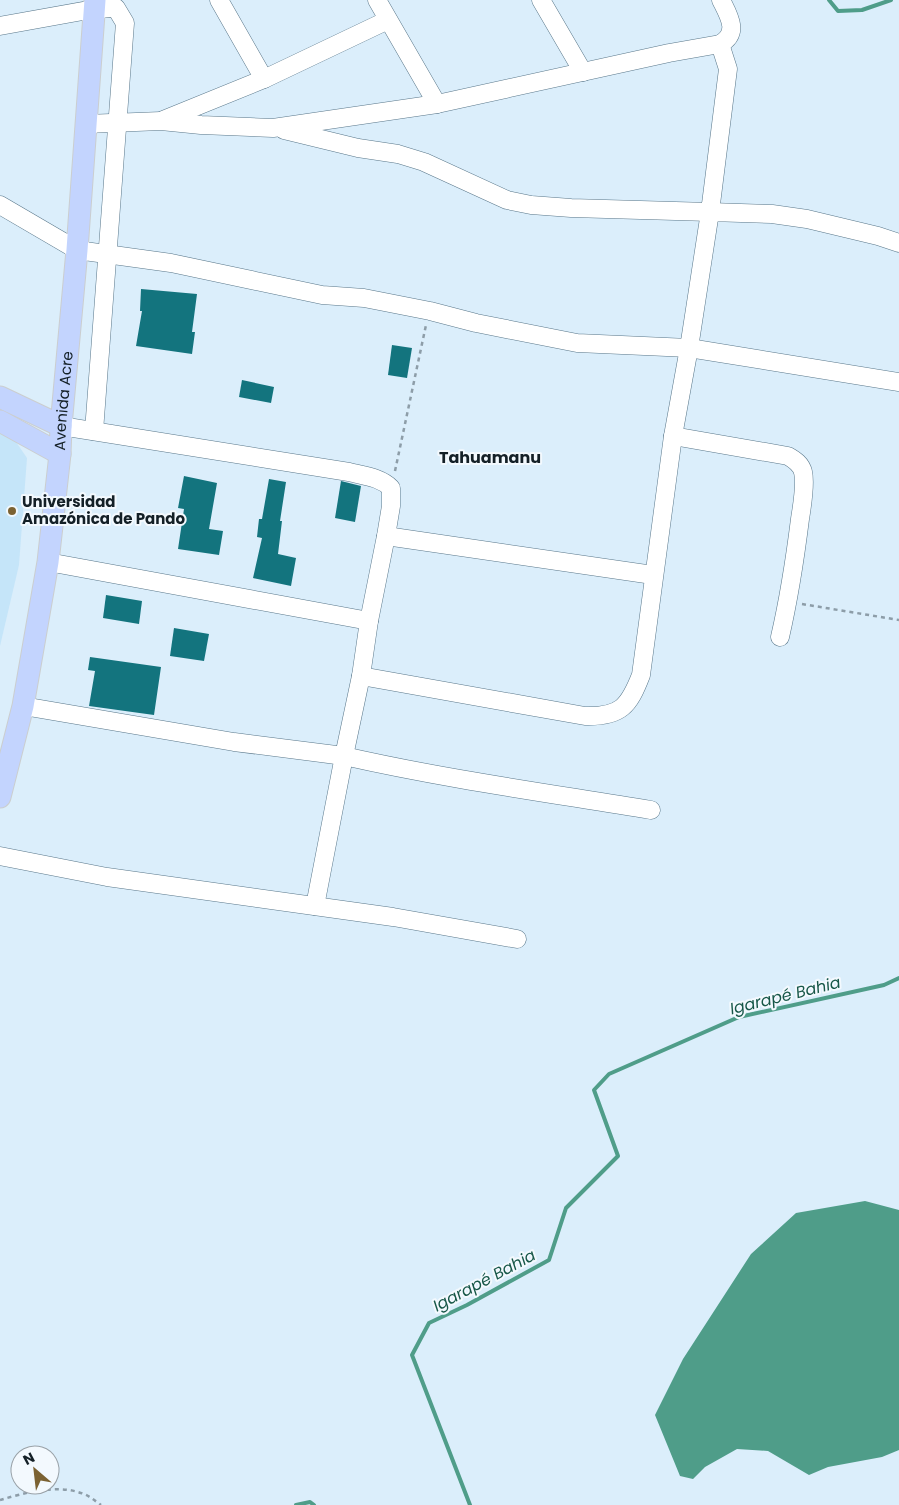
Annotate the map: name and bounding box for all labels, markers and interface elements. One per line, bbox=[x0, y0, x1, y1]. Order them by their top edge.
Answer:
street label: Avenida Acre bbox=[49, 350, 78, 451]
district label: Tahuamanu bbox=[439, 446, 541, 469]
place label: Universidad Amazónica de Pando bbox=[22, 491, 186, 529]
marker: Universidad Amazónica de Pando bbox=[6, 505, 18, 517]
water label: Igarapé Bahia bbox=[727, 971, 843, 1020]
water label: Igarapé Bahia bbox=[429, 1244, 540, 1317]
north arrow bbox=[10, 1445, 60, 1495]
text: N bbox=[20, 1447, 38, 1470]

